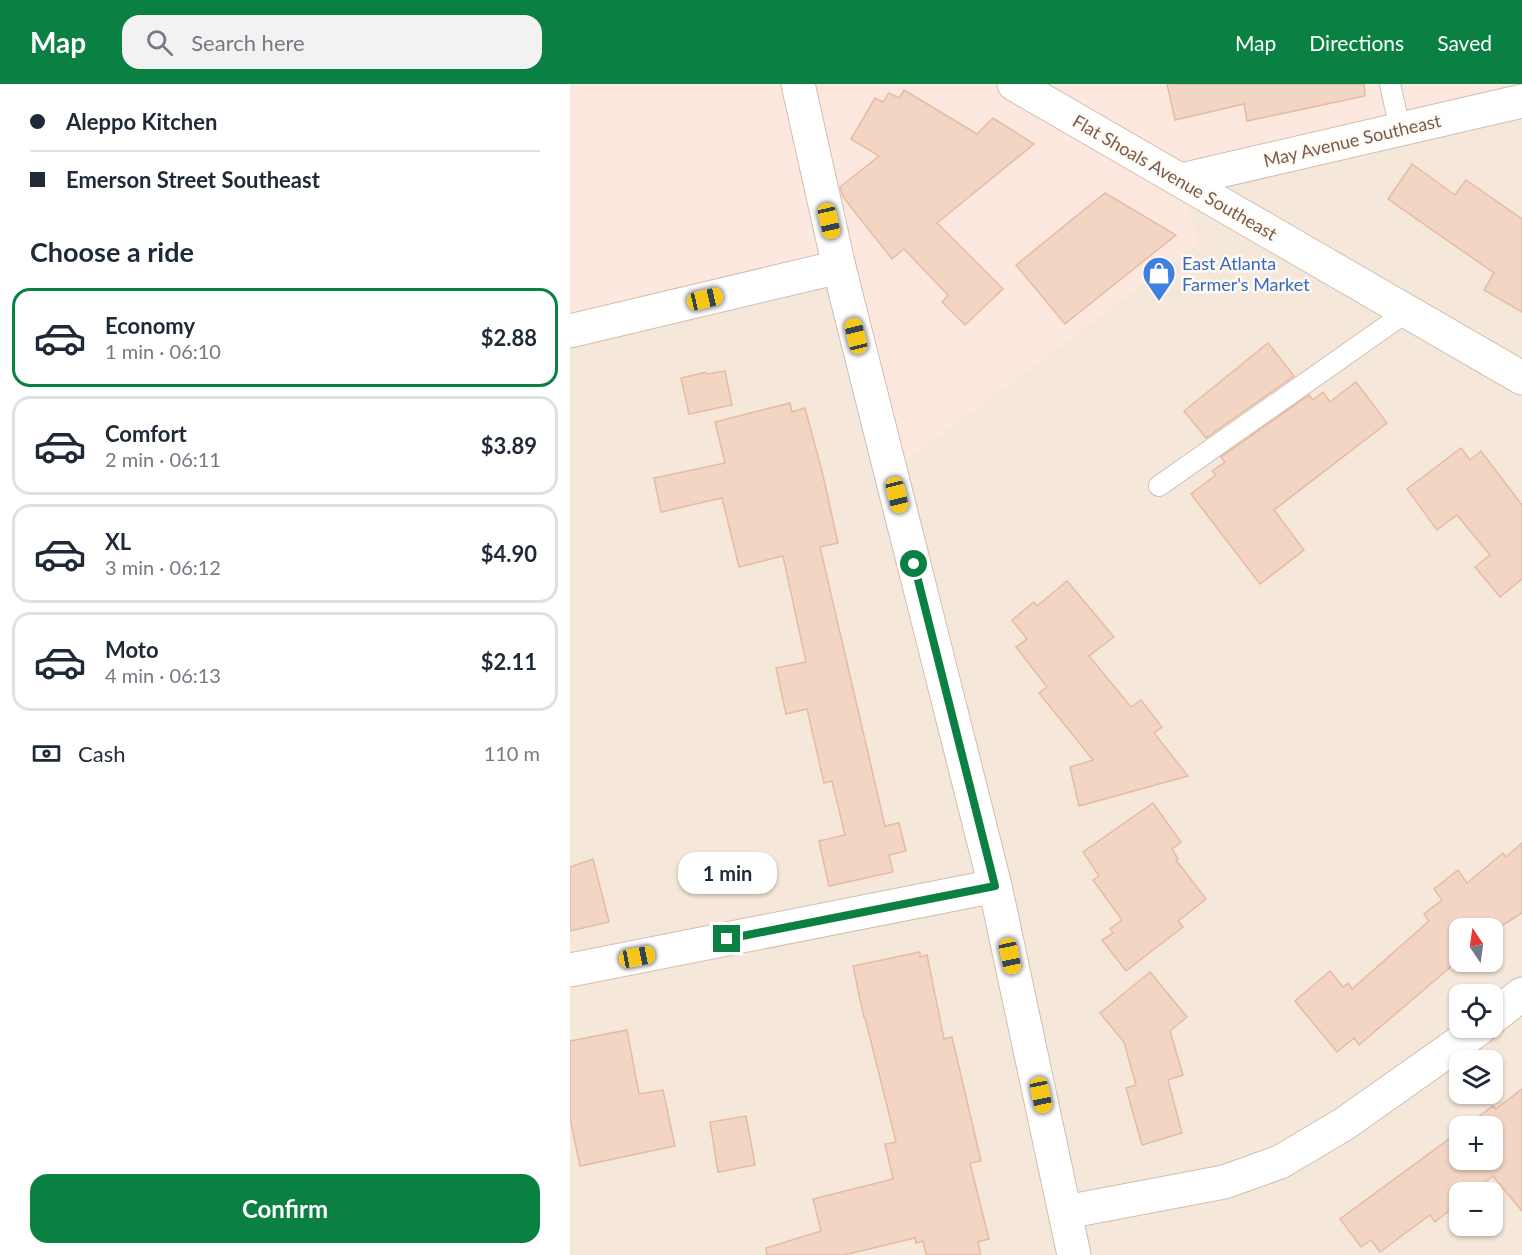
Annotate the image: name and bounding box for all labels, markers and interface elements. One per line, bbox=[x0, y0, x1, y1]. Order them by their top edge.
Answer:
search box bbox=[122, 15, 542, 69]
text: Map bbox=[30, 25, 86, 59]
icon: search bbox=[143, 26, 176, 59]
text: Search here bbox=[191, 29, 305, 56]
text: Map bbox=[1235, 30, 1276, 55]
text: Directions bbox=[1309, 30, 1404, 55]
text: Saved bbox=[1437, 30, 1492, 55]
text: Aleppo Kitchen bbox=[66, 108, 217, 135]
street label: Flat Shoals Avenue Southeast bbox=[1069, 109, 1282, 245]
street label: May Avenue Southeast bbox=[1261, 109, 1443, 171]
text: Emerson Street Southeast bbox=[66, 166, 320, 193]
car bbox=[816, 201, 842, 241]
text: Choose a ride bbox=[30, 235, 194, 268]
place label: East Atlanta Farmer's Market bbox=[1182, 252, 1310, 295]
shop icon: East Atlanta Farmer's Market bbox=[1141, 255, 1177, 302]
car bbox=[685, 286, 725, 312]
icon: car bbox=[33, 311, 87, 365]
text: Economy bbox=[105, 312, 195, 339]
car bbox=[843, 316, 869, 356]
text: $2.88 bbox=[481, 324, 537, 351]
text: 1 min · 06:10 bbox=[105, 339, 221, 363]
icon: car bbox=[33, 419, 87, 473]
text: Comfort bbox=[105, 420, 187, 447]
text: $3.89 bbox=[481, 432, 537, 459]
text: 2 min · 06:11 bbox=[105, 447, 221, 471]
car bbox=[884, 475, 910, 515]
icon: car bbox=[33, 527, 87, 581]
text: XL bbox=[105, 528, 131, 555]
text: $4.90 bbox=[481, 540, 537, 567]
route start bbox=[900, 550, 927, 577]
text: 3 min · 06:12 bbox=[105, 555, 221, 579]
icon: car bbox=[33, 635, 87, 689]
text: Moto bbox=[105, 636, 159, 663]
text: $2.11 bbox=[481, 648, 537, 675]
text: 4 min · 06:13 bbox=[105, 663, 221, 687]
icon: cash bbox=[30, 737, 63, 770]
text: Cash bbox=[78, 740, 125, 767]
text: 110 m bbox=[484, 741, 540, 765]
callout: 1 min bbox=[678, 852, 777, 894]
text: 1 min bbox=[703, 861, 752, 885]
north arrow bbox=[1449, 918, 1503, 972]
map controls bbox=[1449, 918, 1503, 1236]
route end bbox=[713, 925, 740, 952]
car bbox=[997, 937, 1023, 975]
car bbox=[618, 945, 656, 969]
button: locate bbox=[1449, 984, 1503, 1038]
button: layers bbox=[1449, 1050, 1503, 1104]
car bbox=[1028, 1076, 1054, 1114]
button: + bbox=[1449, 1116, 1503, 1170]
button: Confirm bbox=[30, 1174, 540, 1243]
button: − bbox=[1449, 1182, 1503, 1236]

